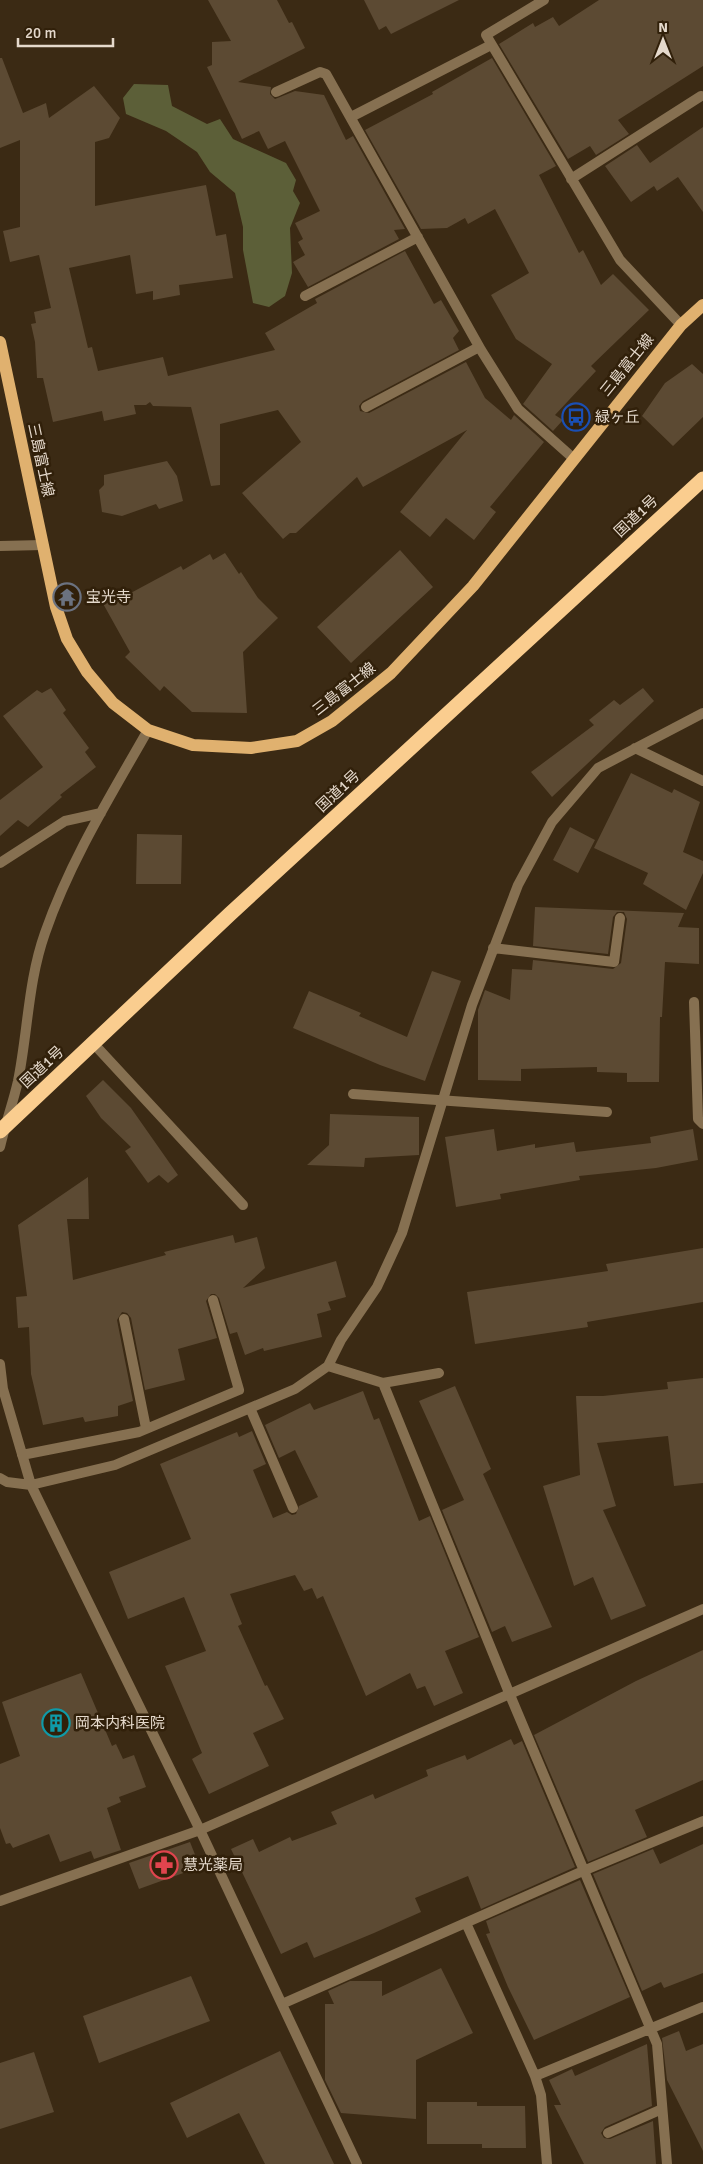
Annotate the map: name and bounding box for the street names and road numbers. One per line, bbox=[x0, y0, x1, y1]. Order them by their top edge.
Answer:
street label: 三島富士線 bbox=[596, 330, 658, 400]
street label: 三島富士線 bbox=[24, 421, 58, 499]
street label: 国道1号 bbox=[610, 491, 662, 541]
street label: 三島富士線 bbox=[309, 659, 379, 719]
street label: 国道1号 bbox=[312, 766, 364, 816]
street label: 国道1号 bbox=[16, 1042, 68, 1092]

